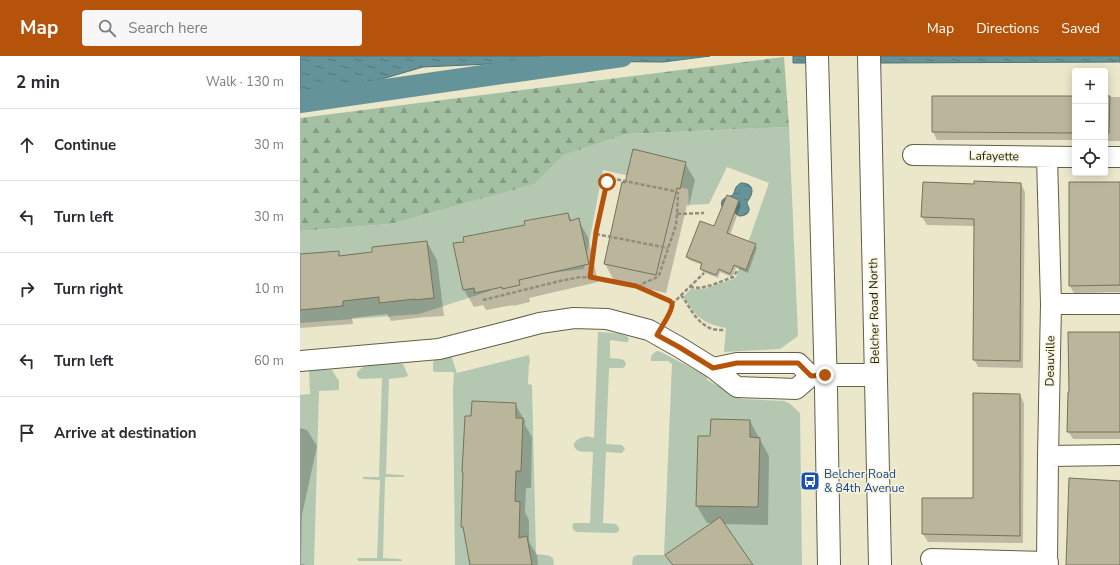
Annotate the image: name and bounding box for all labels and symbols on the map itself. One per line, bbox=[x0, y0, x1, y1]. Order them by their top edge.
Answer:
street label: Lafayette bbox=[969, 148, 1019, 164]
route start bbox=[598, 173, 616, 191]
street label: Belcher Road North bbox=[865, 258, 883, 364]
street label: Deauville bbox=[1042, 335, 1058, 387]
route end bbox=[816, 366, 834, 384]
place label: Belcher Road & 84th Avenue bbox=[824, 466, 905, 496]
bus stop icon: Belcher Road & 84th Avenue bbox=[799, 470, 821, 492]

